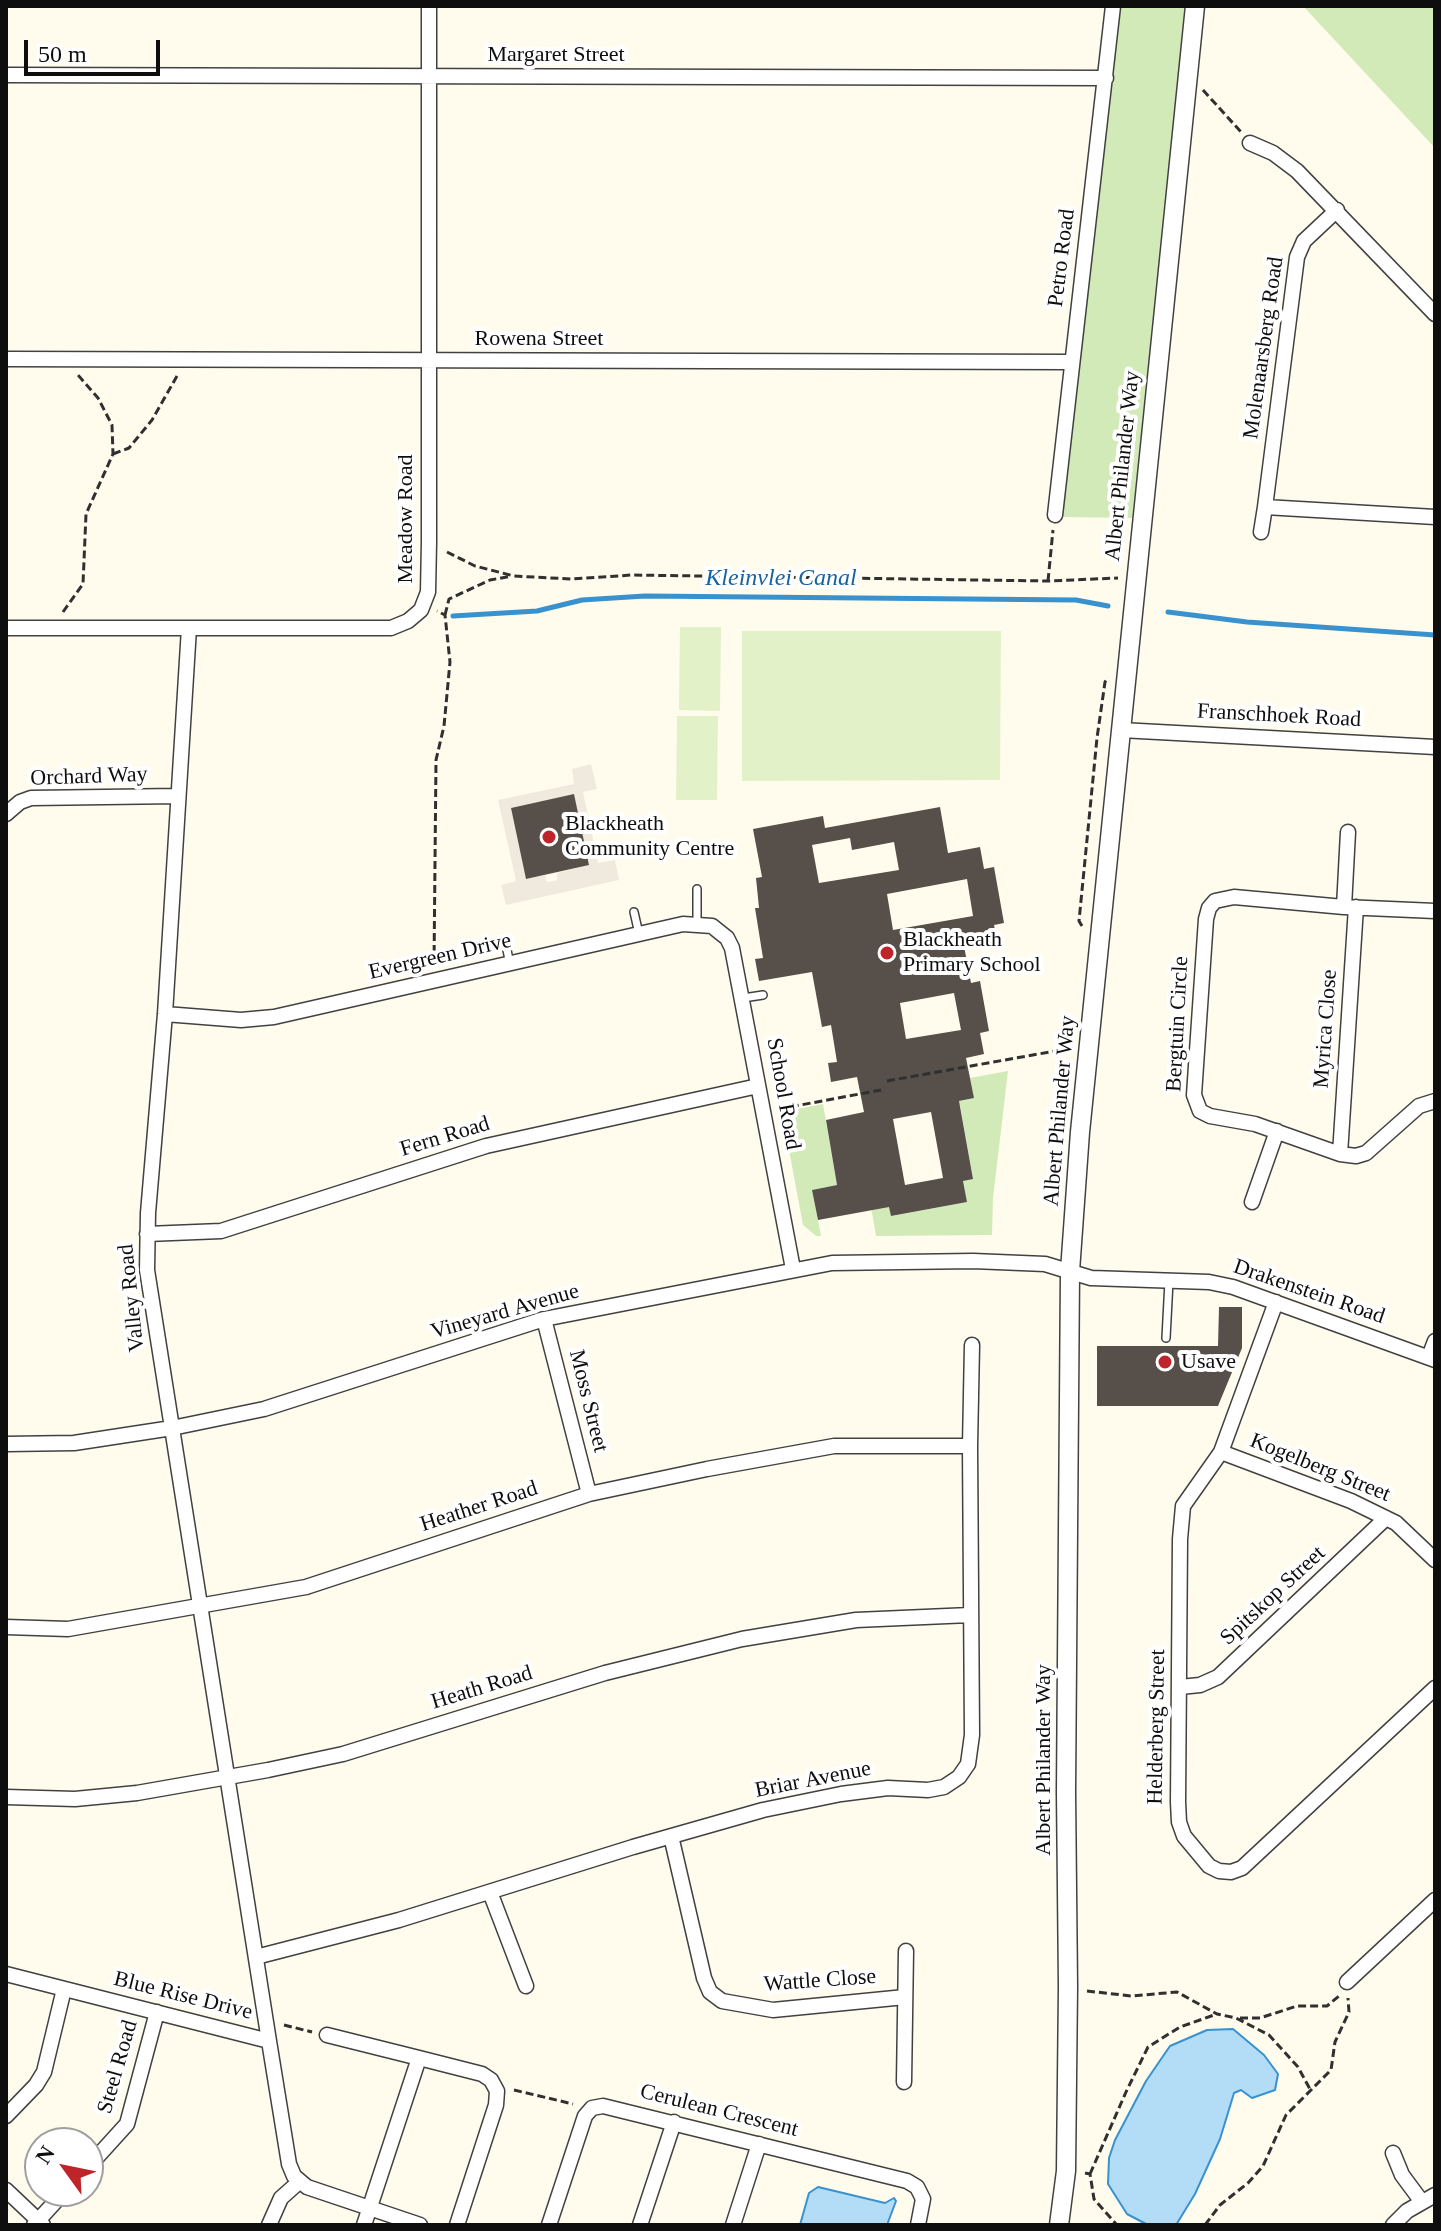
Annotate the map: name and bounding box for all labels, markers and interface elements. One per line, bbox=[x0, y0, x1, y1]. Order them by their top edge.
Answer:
scale bar bbox=[28, 24, 164, 74]
text: 50 m bbox=[38, 41, 87, 67]
street label: Margaret Street bbox=[487, 42, 625, 68]
street label: Petro Road bbox=[1043, 208, 1081, 308]
street label: Molenaarsberg Road bbox=[1238, 255, 1290, 441]
street label: Rowena Street bbox=[475, 326, 603, 352]
street label: Albert Philander Way bbox=[1100, 370, 1146, 562]
street label: Meadow Road bbox=[393, 455, 419, 583]
water label: Kleinvlei Canal bbox=[705, 565, 857, 593]
street label: Franschhoek Road bbox=[1196, 699, 1362, 733]
street label: Orchard Way bbox=[30, 762, 148, 792]
place label: Blackheath Community Centre bbox=[565, 811, 734, 862]
marker: Blackheath Community Centre bbox=[540, 828, 558, 846]
place label: Blackheath Primary School bbox=[903, 927, 1040, 978]
street label: Evergreen Drive bbox=[366, 928, 514, 986]
marker: Blackheath Primary School bbox=[878, 944, 896, 962]
street label: Bergtuin Circle bbox=[1161, 955, 1195, 1093]
street label: Myrica Close bbox=[1309, 969, 1343, 1089]
street label: Albert Philander Way bbox=[1039, 1015, 1081, 1207]
street label: School Road bbox=[760, 1036, 806, 1152]
street label: Fern Road bbox=[397, 1111, 493, 1163]
street label: Valley Road bbox=[113, 1243, 151, 1353]
street label: Drakenstein Road bbox=[1230, 1254, 1388, 1330]
street label: Vineyard Avenue bbox=[428, 1278, 582, 1346]
street label: Moss Street bbox=[563, 1347, 613, 1455]
place label: Usave bbox=[1181, 1349, 1236, 1375]
marker: Usave bbox=[1156, 1353, 1174, 1371]
street label: Kogelberg Street bbox=[1246, 1428, 1394, 1508]
street label: Heather Road bbox=[417, 1476, 541, 1538]
street label: Spitskop Street bbox=[1215, 1541, 1331, 1651]
street label: Helderberg Street bbox=[1142, 1649, 1172, 1805]
street label: Heath Road bbox=[428, 1660, 536, 1716]
street label: Albert Philander Way bbox=[1031, 1664, 1057, 1856]
street label: Briar Avenue bbox=[753, 1756, 873, 1804]
street label: Wattle Close bbox=[763, 1964, 877, 1998]
street label: Blue Rise Drive bbox=[111, 1966, 255, 2026]
street label: Steel Road bbox=[92, 2017, 144, 2117]
street label: Cerulean Crescent bbox=[637, 2079, 801, 2143]
north arrow bbox=[24, 2127, 104, 2207]
text: N bbox=[30, 2141, 60, 2168]

